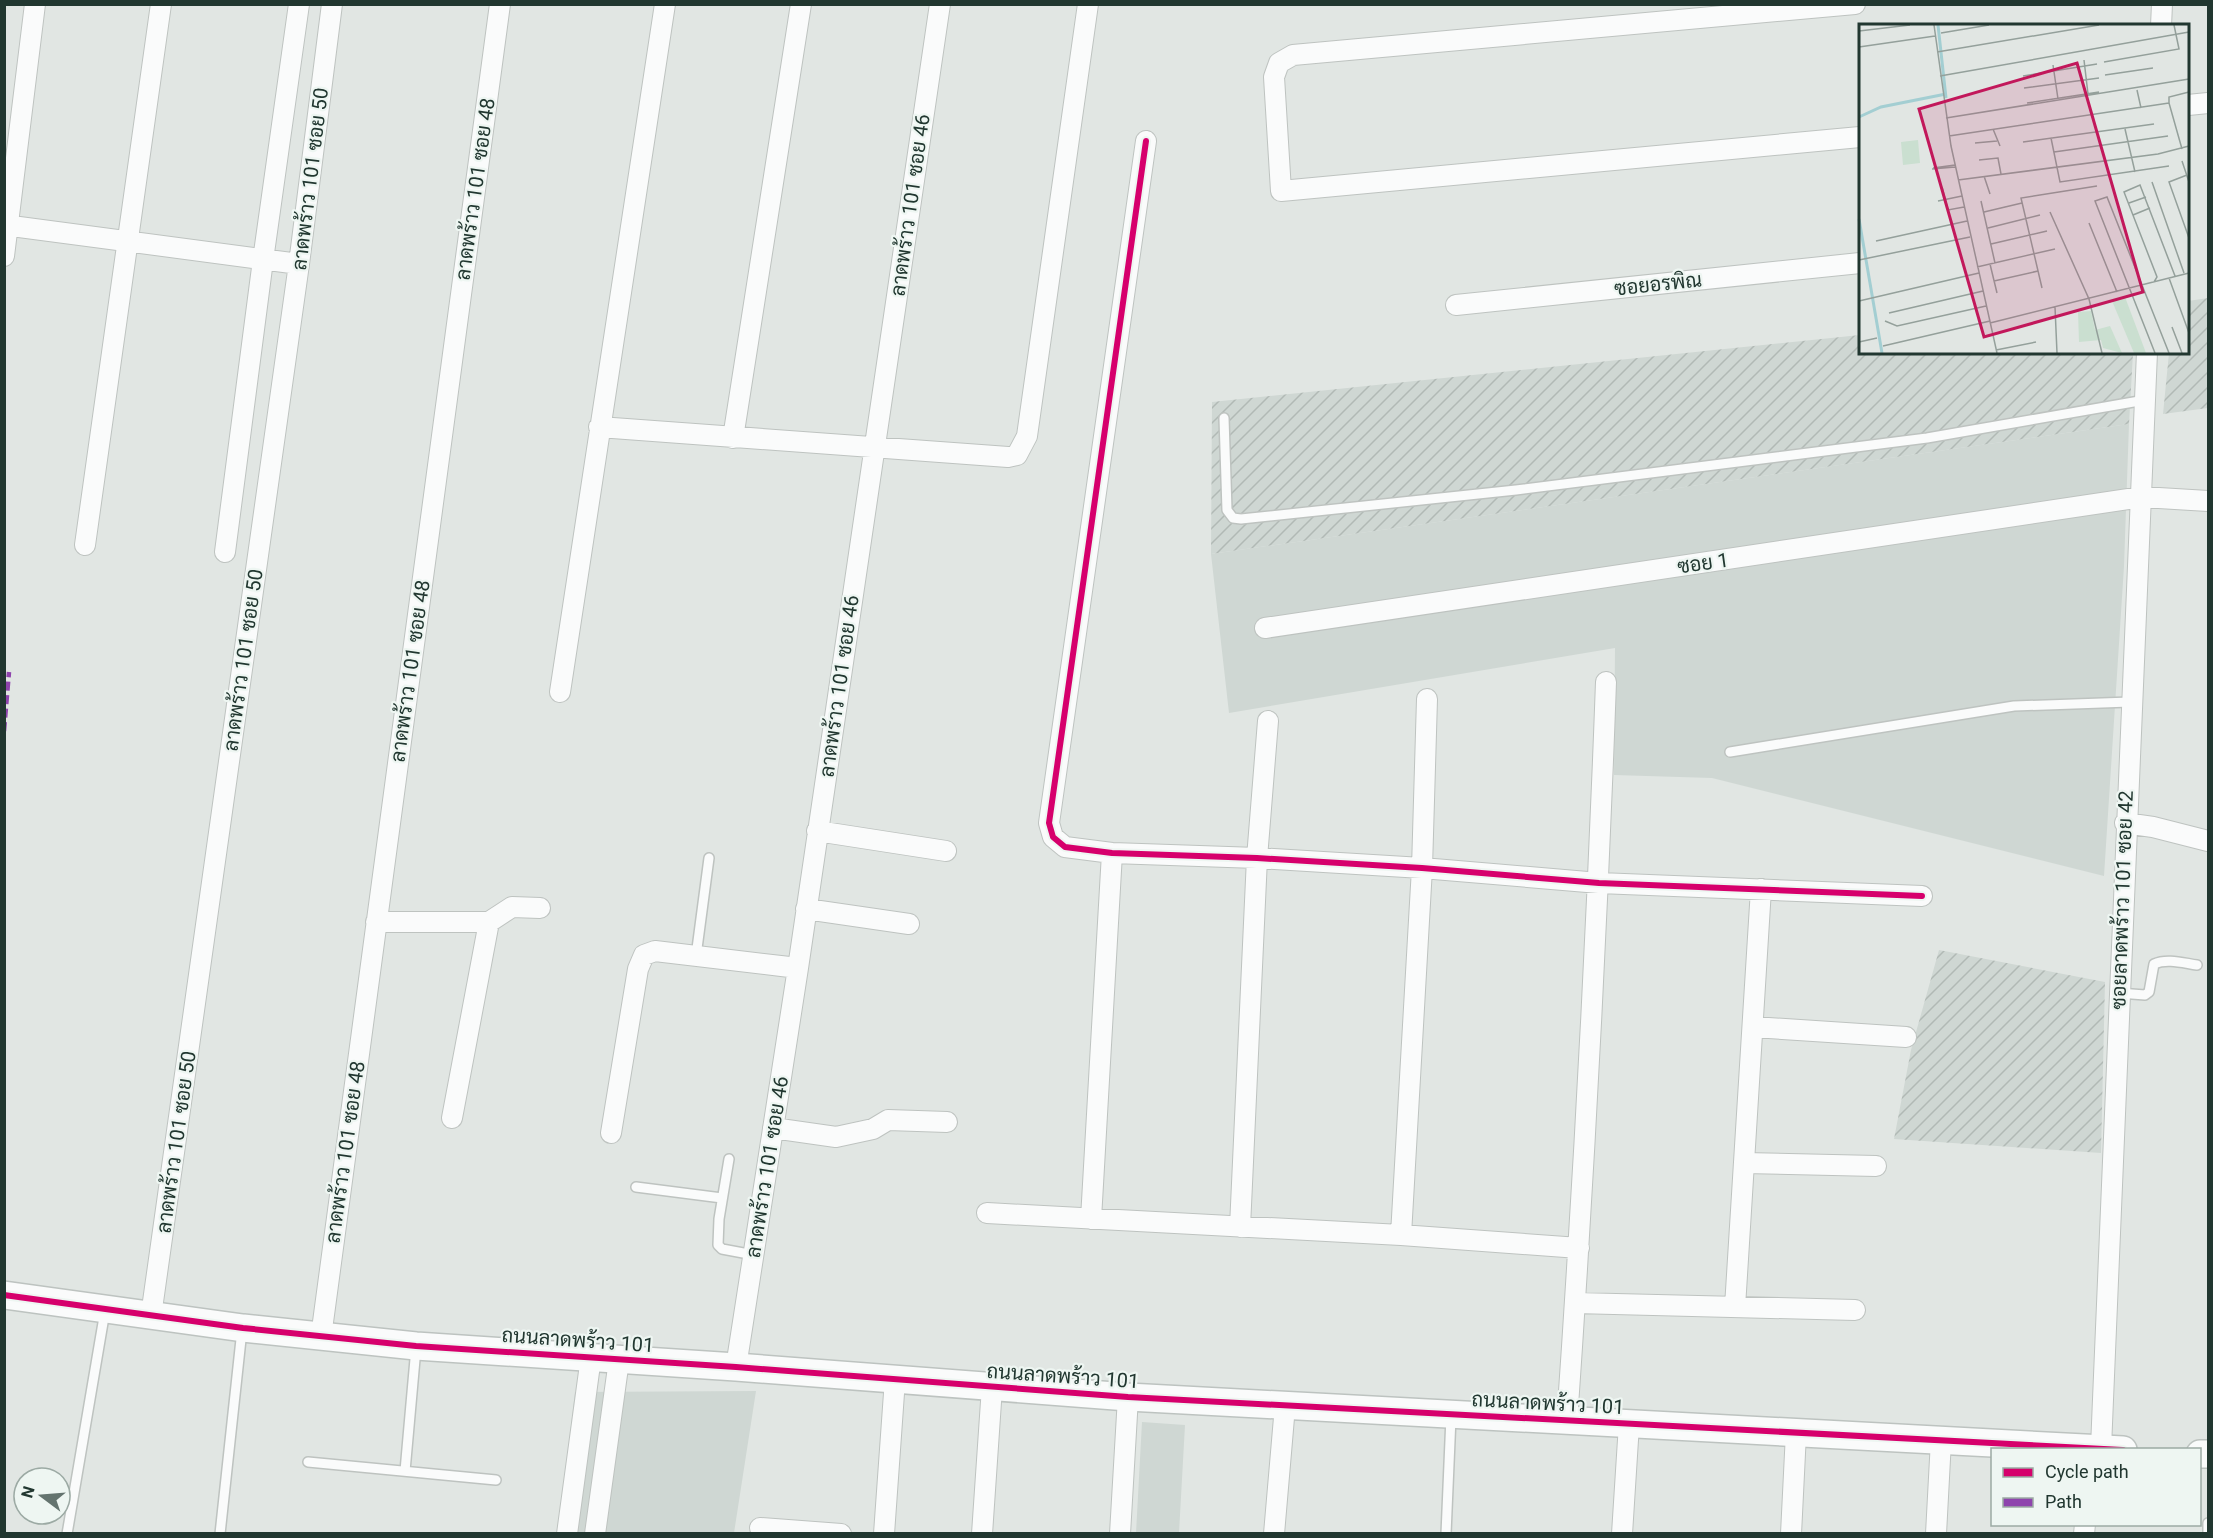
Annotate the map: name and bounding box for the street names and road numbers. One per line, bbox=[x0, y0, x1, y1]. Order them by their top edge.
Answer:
street label: ลาดพร้าว 101 ซอย 50 bbox=[287, 86, 333, 272]
street label: ลาดพร้าว 101 ซอย 48 bbox=[450, 96, 500, 282]
street label: ลาดพร้าว 101 ซอย 46 bbox=[885, 112, 935, 298]
street label: ซอยอรพิณ bbox=[1613, 267, 1703, 301]
street label: ซอย 1 bbox=[1676, 548, 1730, 578]
street label: ลาดพร้าว 101 ซอย 50 bbox=[218, 567, 268, 753]
street label: ลาดพร้าว 101 ซอย 48 bbox=[385, 578, 435, 764]
street label: ลาดพร้าว 101 ซอย 46 bbox=[814, 593, 864, 779]
street label: ซอยลาดพร้าว 101 ซอย 42 bbox=[2106, 790, 2138, 1010]
street label: ลาดพร้าว 101 ซอย 50 bbox=[151, 1049, 201, 1235]
street label: ลาดพร้าว 101 ซอย 48 bbox=[320, 1059, 370, 1245]
street label: ลาดพร้าว 101 ซอย 46 bbox=[741, 1074, 793, 1260]
street label: ถนนลาดพร้าว 101 bbox=[501, 1323, 655, 1357]
street label: ถนนลาดพร้าว 101 bbox=[986, 1359, 1140, 1393]
street label: ถนนลาดพร้าว 101 bbox=[1471, 1387, 1625, 1419]

